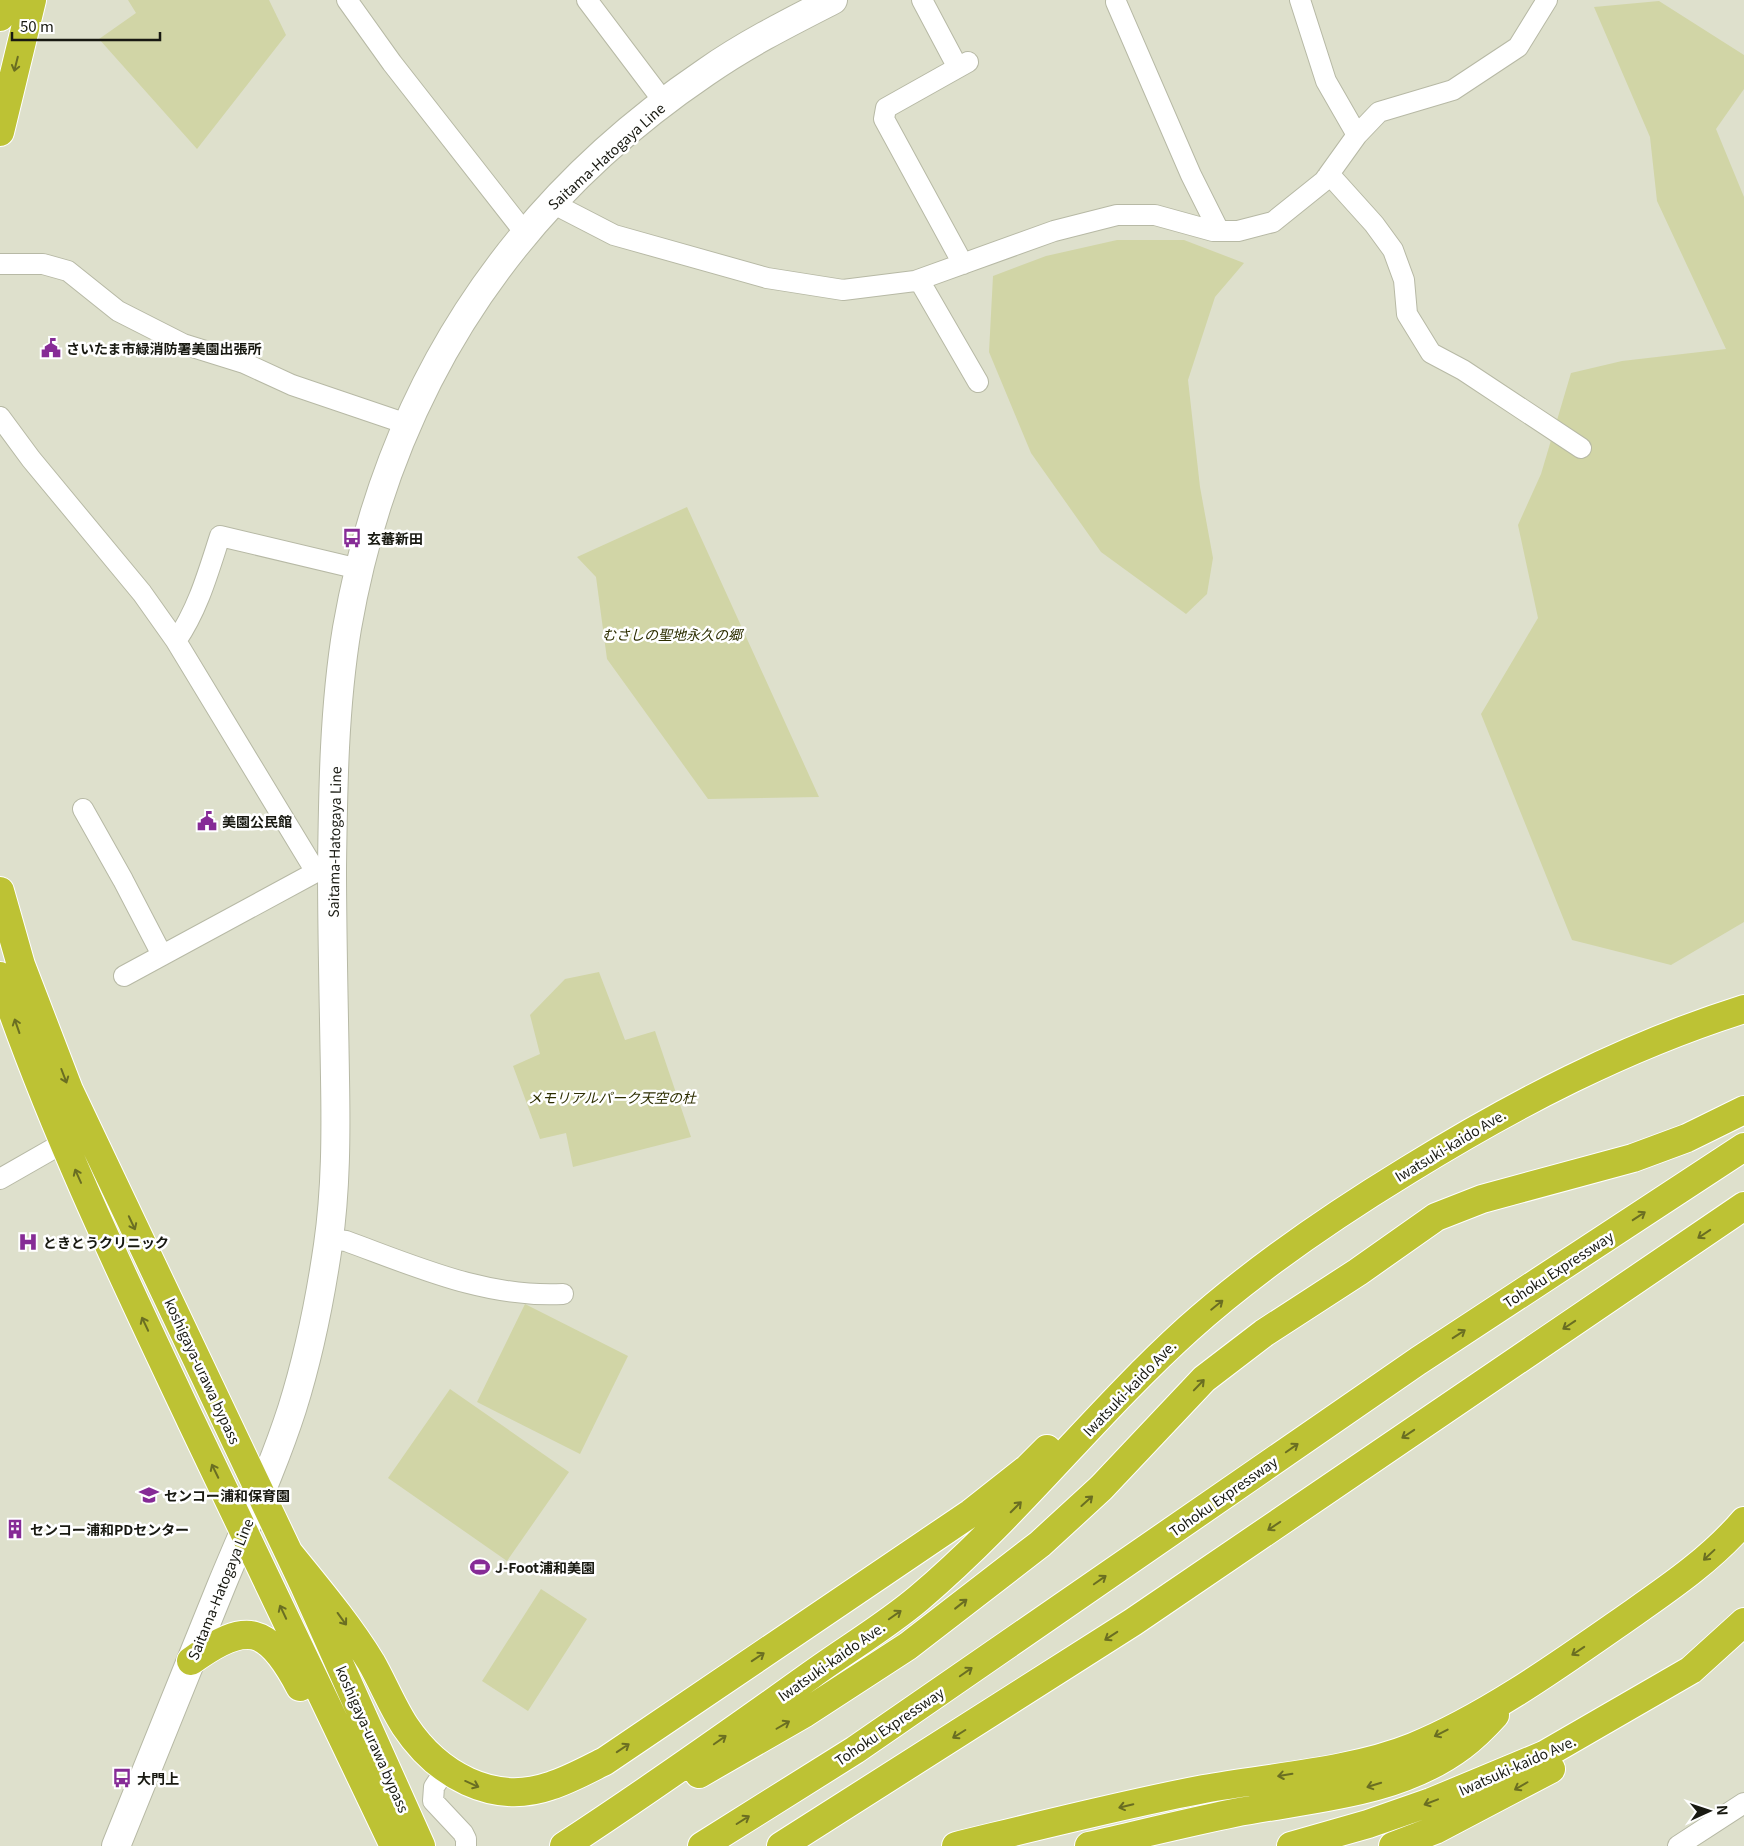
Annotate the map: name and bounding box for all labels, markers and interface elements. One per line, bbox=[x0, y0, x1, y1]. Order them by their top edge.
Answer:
scale bar bbox=[12, 10, 160, 42]
text: 50 m bbox=[20, 15, 54, 36]
one-way arrow bbox=[11, 56, 20, 72]
street label: Saitama-Hatogaya Line bbox=[543, 98, 669, 214]
public building icon: さいたま市緑消防署美園出張所 bbox=[40, 337, 62, 359]
place label: さいたま市緑消防署美園出張所 bbox=[66, 338, 262, 358]
bus stop icon: 玄蕃新田 bbox=[341, 527, 363, 549]
place label: 玄蕃新田 bbox=[367, 528, 423, 548]
park label: むさしの聖地永久の郷 bbox=[602, 624, 745, 644]
street label: Saitama-Hatogaya Line bbox=[323, 766, 345, 918]
public building icon: 美園公民館 bbox=[196, 810, 218, 832]
place label: 美園公民館 bbox=[222, 811, 292, 831]
one-way arrow bbox=[12, 1019, 21, 1034]
one-way arrow bbox=[60, 1068, 69, 1083]
park label: メモリアルパーク天空の杜 bbox=[528, 1087, 697, 1107]
street label: Iwatsuki-kaido Ave. bbox=[1391, 1104, 1509, 1186]
one-way arrow bbox=[72, 1169, 82, 1184]
one-way arrow bbox=[1631, 1211, 1645, 1221]
one-way arrow bbox=[128, 1215, 138, 1230]
street label: Tohoku Expressway bbox=[1499, 1225, 1618, 1312]
one-way arrow bbox=[1697, 1229, 1711, 1239]
hospital icon: ときとうクリニック bbox=[17, 1231, 39, 1253]
place label: ときとうクリニック bbox=[43, 1232, 169, 1252]
street label: koshigaya-urawa bypass bbox=[160, 1295, 246, 1447]
one-way arrow bbox=[1210, 1300, 1223, 1311]
one-way arrow bbox=[140, 1317, 149, 1332]
one-way arrow bbox=[1562, 1320, 1576, 1330]
one-way arrow bbox=[1452, 1329, 1466, 1340]
street label: Iwatsuki-kaido Ave. bbox=[1078, 1336, 1180, 1440]
one-way arrow bbox=[1193, 1379, 1205, 1391]
one-way arrow bbox=[1402, 1429, 1416, 1439]
one-way arrow bbox=[1284, 1443, 1298, 1453]
street label: Tohoku Expressway bbox=[1165, 1451, 1282, 1541]
one-way arrow bbox=[210, 1464, 219, 1479]
school or university icon: センコー浦和保育園 bbox=[138, 1484, 160, 1506]
place label: センコー浦和保育園 bbox=[164, 1485, 290, 1505]
one-way arrow bbox=[1080, 1495, 1093, 1507]
one-way arrow bbox=[1010, 1500, 1022, 1513]
street label: Saitama-Hatogaya Line bbox=[182, 1515, 258, 1663]
building icon: センコー浦和PDセンター bbox=[4, 1518, 26, 1540]
place label: センコー浦和PDセンター bbox=[30, 1519, 189, 1539]
one-way arrow bbox=[1267, 1521, 1281, 1531]
one-way arrow bbox=[1703, 1549, 1716, 1561]
sports icon: J-Foot浦和美園 bbox=[469, 1556, 491, 1578]
place label: J-Foot浦和美園 bbox=[495, 1557, 595, 1577]
one-way arrow bbox=[1093, 1575, 1107, 1585]
one-way arrow bbox=[954, 1599, 967, 1610]
one-way arrow bbox=[277, 1605, 287, 1620]
one-way arrow bbox=[888, 1610, 902, 1620]
one-way arrow bbox=[337, 1612, 347, 1626]
street label: Iwatsuki-kaido Ave. bbox=[774, 1617, 888, 1705]
one-way arrow bbox=[1104, 1632, 1118, 1642]
one-way arrow bbox=[1572, 1646, 1586, 1656]
one-way arrow bbox=[751, 1652, 765, 1662]
street label: koshigaya-urawa bypass bbox=[332, 1662, 415, 1816]
one-way arrow bbox=[959, 1667, 973, 1677]
street label: Tohoku Expressway bbox=[831, 1682, 948, 1770]
one-way arrow bbox=[776, 1720, 791, 1730]
one-way arrow bbox=[953, 1729, 967, 1739]
one-way arrow bbox=[1434, 1729, 1449, 1738]
street label: Iwatsuki-kaido Ave. bbox=[1455, 1730, 1579, 1800]
one-way arrow bbox=[713, 1735, 727, 1745]
one-way arrow bbox=[616, 1743, 630, 1753]
bus stop icon: 大門上 bbox=[111, 1767, 133, 1789]
place label: 大門上 bbox=[137, 1768, 179, 1788]
one-way arrow bbox=[1278, 1771, 1294, 1781]
one-way arrow bbox=[464, 1779, 479, 1789]
one-way arrow bbox=[1367, 1781, 1383, 1791]
one-way arrow bbox=[1515, 1782, 1529, 1792]
north arrow bbox=[1684, 1786, 1734, 1836]
one-way arrow bbox=[1424, 1798, 1439, 1807]
one-way arrow bbox=[1118, 1802, 1134, 1811]
text: N bbox=[1713, 1805, 1733, 1816]
one-way arrow bbox=[736, 1815, 750, 1825]

